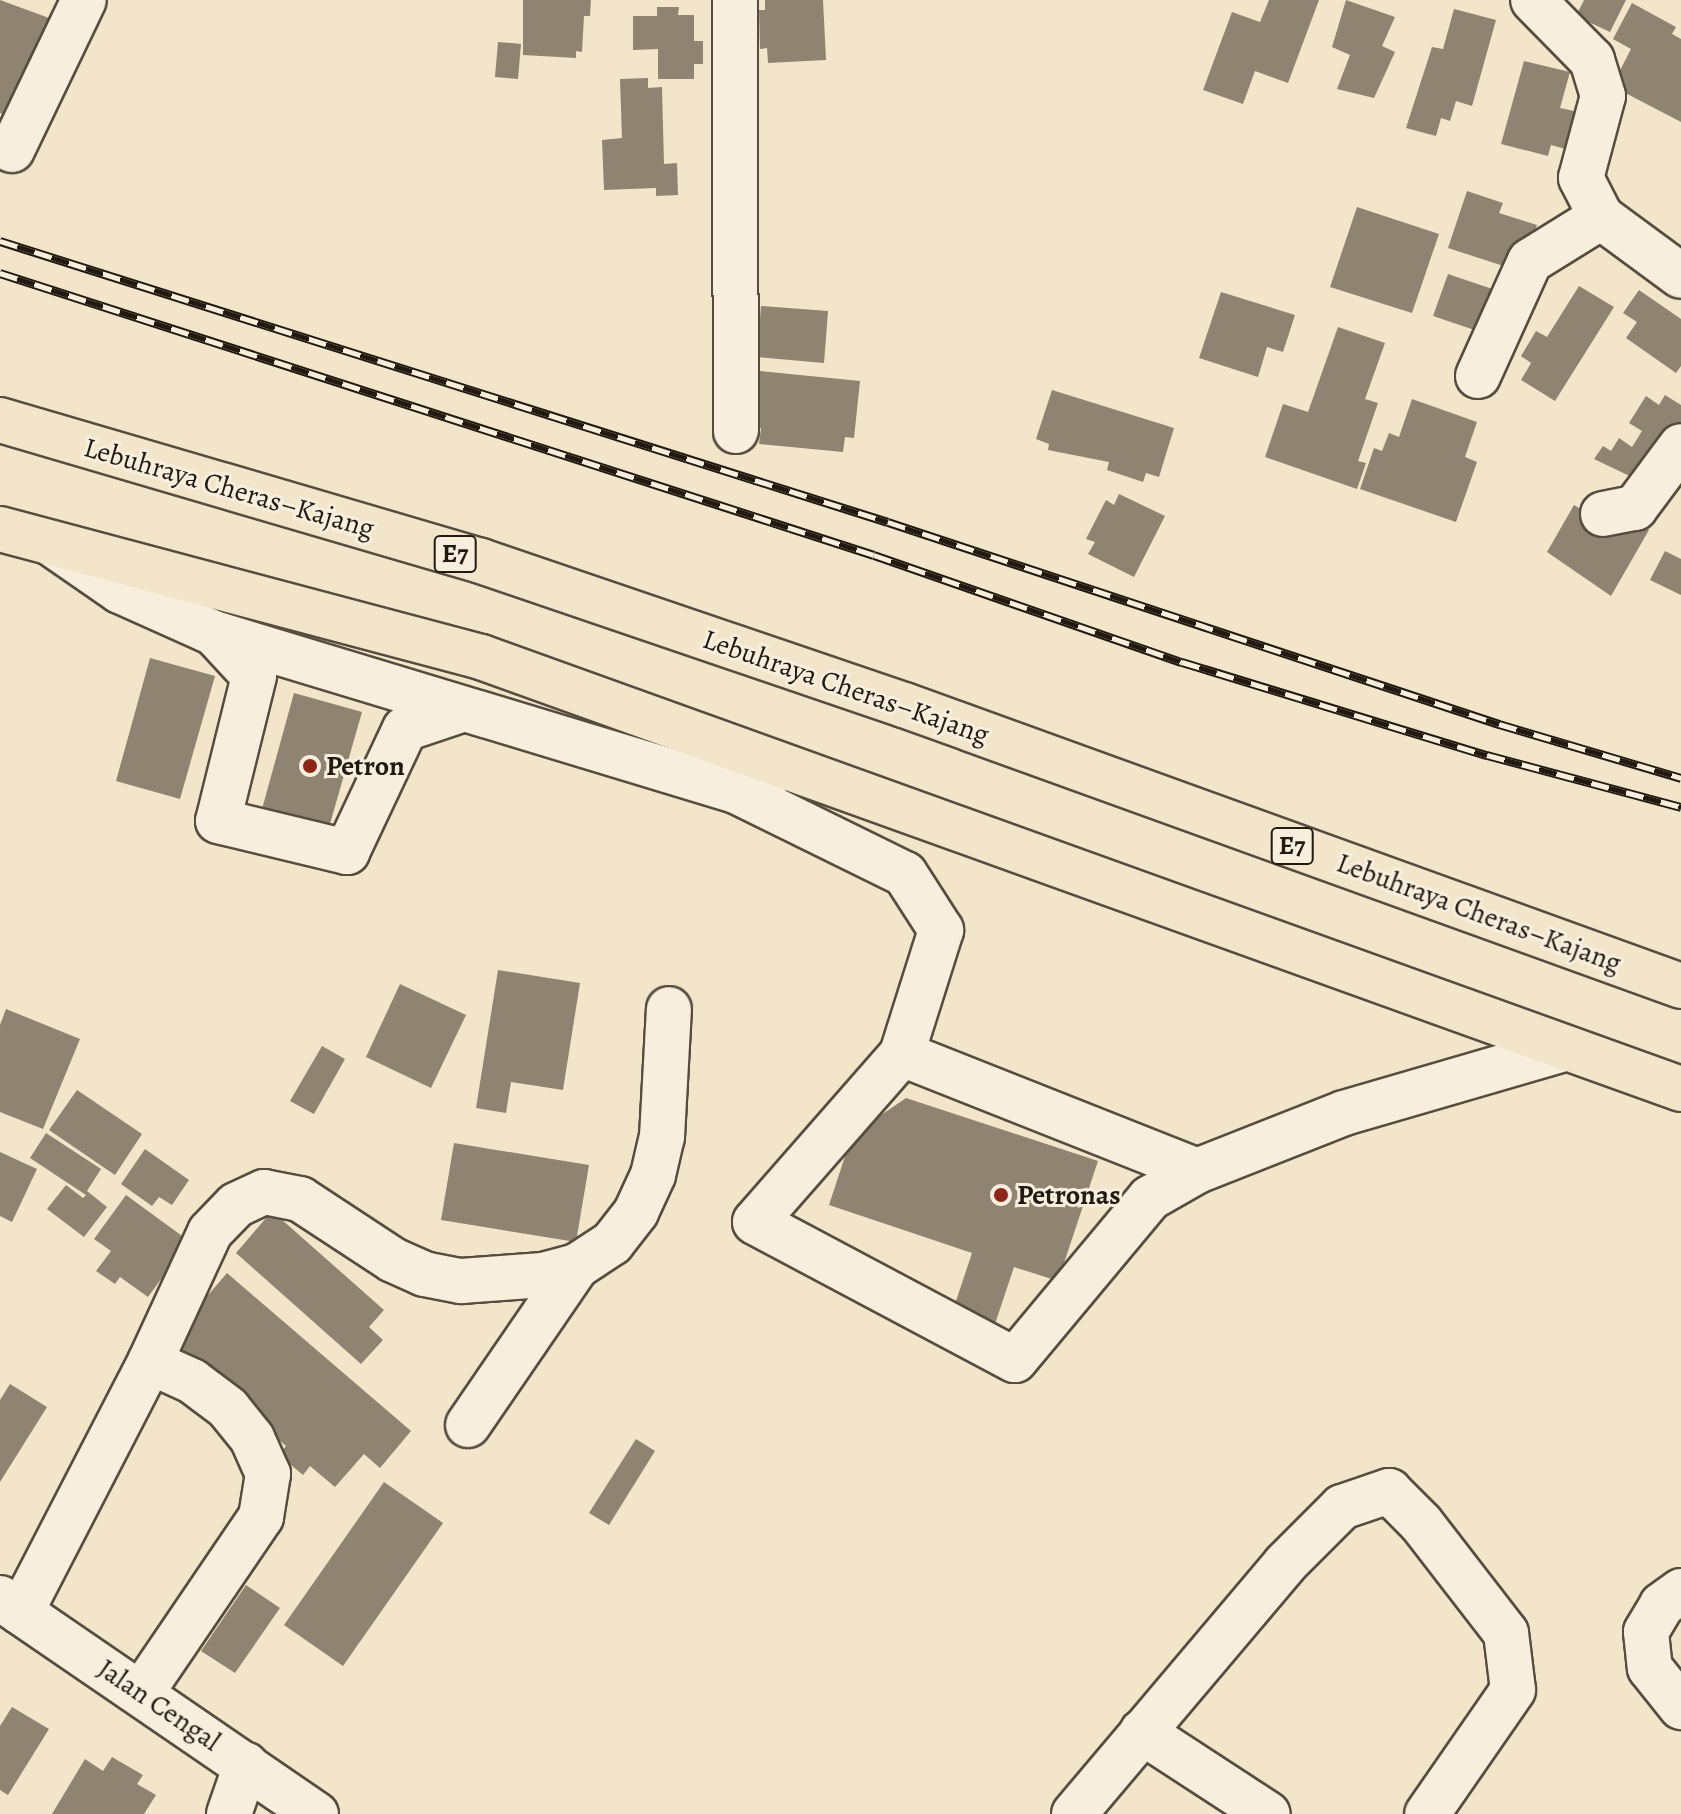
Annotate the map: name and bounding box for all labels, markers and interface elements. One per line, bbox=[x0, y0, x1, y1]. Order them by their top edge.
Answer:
street label: Lebuhraya Cheras–Kajang bbox=[80, 430, 378, 546]
road number: E7 bbox=[433, 532, 477, 576]
street label: Lebuhraya Cheras–Kajang bbox=[699, 622, 993, 752]
place label: Petron bbox=[326, 749, 405, 783]
marker: Petron bbox=[301, 757, 319, 775]
road number: E7 bbox=[1270, 824, 1314, 868]
street label: Lebuhraya Cheras–Kajang bbox=[1332, 846, 1626, 980]
place label: Petronas bbox=[1017, 1178, 1121, 1212]
marker: Petronas bbox=[992, 1186, 1010, 1204]
street label: Jalan Cengal bbox=[91, 1652, 227, 1758]

